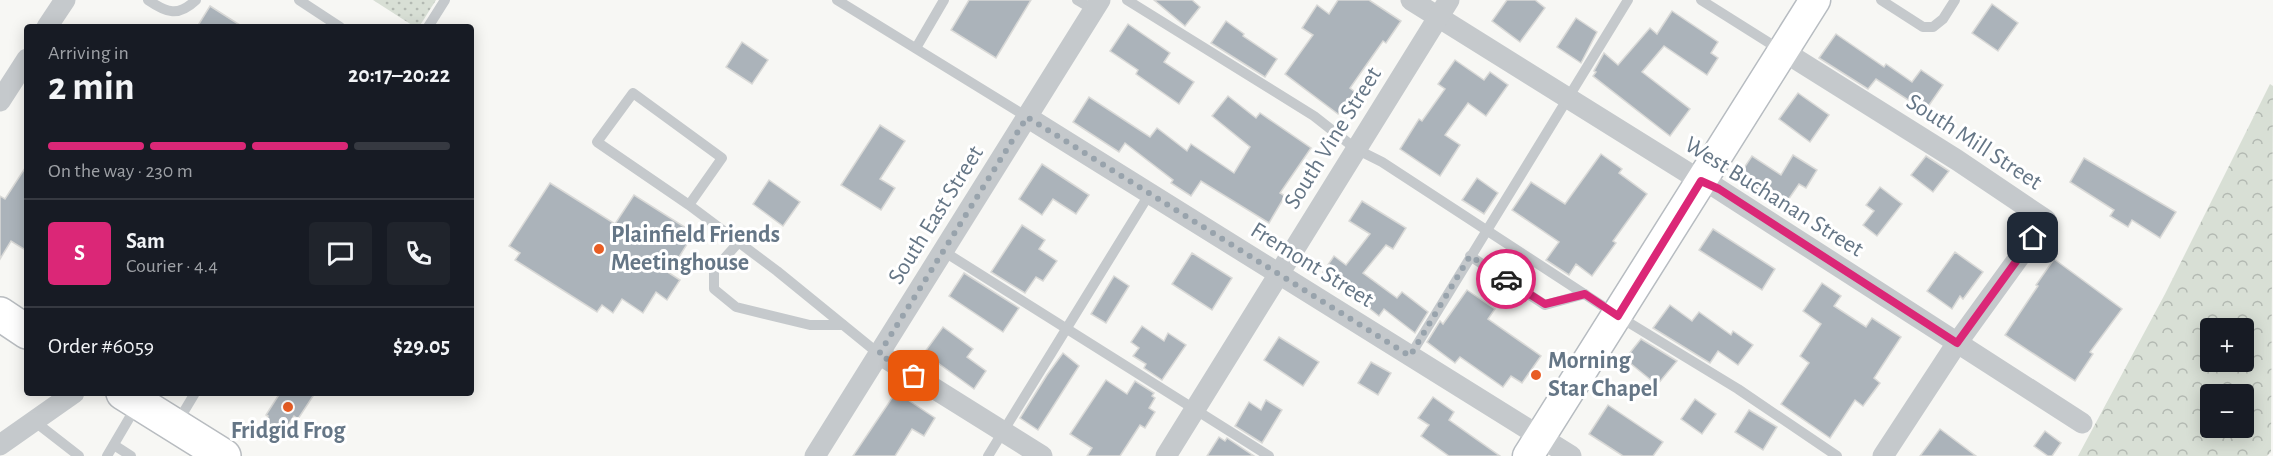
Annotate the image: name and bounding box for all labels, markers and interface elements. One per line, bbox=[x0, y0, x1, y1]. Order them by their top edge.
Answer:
text: Arriving in bbox=[48, 43, 129, 63]
street label: South Vine Street bbox=[1280, 63, 1386, 213]
text: 20:17–20:22 bbox=[348, 64, 450, 86]
text: 2 min bbox=[48, 68, 135, 107]
street label: South Mill Street bbox=[1902, 89, 2046, 195]
street label: West Buchanan Street bbox=[1680, 132, 1868, 262]
street label: South East Street bbox=[884, 141, 988, 288]
text: On the way · 230 m bbox=[48, 161, 193, 181]
pin bbox=[2007, 212, 2058, 263]
street label: Fremont Street bbox=[1246, 218, 1378, 312]
icon: home bbox=[2016, 221, 2049, 254]
button: chat bbox=[309, 222, 372, 285]
button: phone bbox=[387, 222, 450, 285]
place label: Plainfield Friends Meetinghouse bbox=[611, 223, 780, 275]
text: Sam bbox=[126, 230, 165, 252]
text: S bbox=[74, 242, 85, 264]
marker: Plainfield Friends Meetinghouse bbox=[592, 242, 606, 256]
courier bbox=[1476, 249, 1536, 309]
text: Courier · 4.4 bbox=[126, 256, 218, 276]
icon: car bbox=[1490, 263, 1523, 296]
map controls bbox=[2200, 318, 2254, 438]
button: + bbox=[2200, 318, 2254, 372]
text: Order #6059 bbox=[48, 335, 154, 357]
text: $29.05 bbox=[393, 335, 450, 357]
place label: Morning Star Chapel bbox=[1548, 349, 1658, 401]
pin bbox=[888, 350, 939, 401]
icon: bag bbox=[897, 359, 930, 392]
marker: Morning Star Chapel bbox=[1529, 368, 1543, 382]
button: − bbox=[2200, 384, 2254, 438]
marker: Fridgid Frog bbox=[281, 400, 295, 414]
place label: Fridgid Frog bbox=[231, 419, 346, 443]

